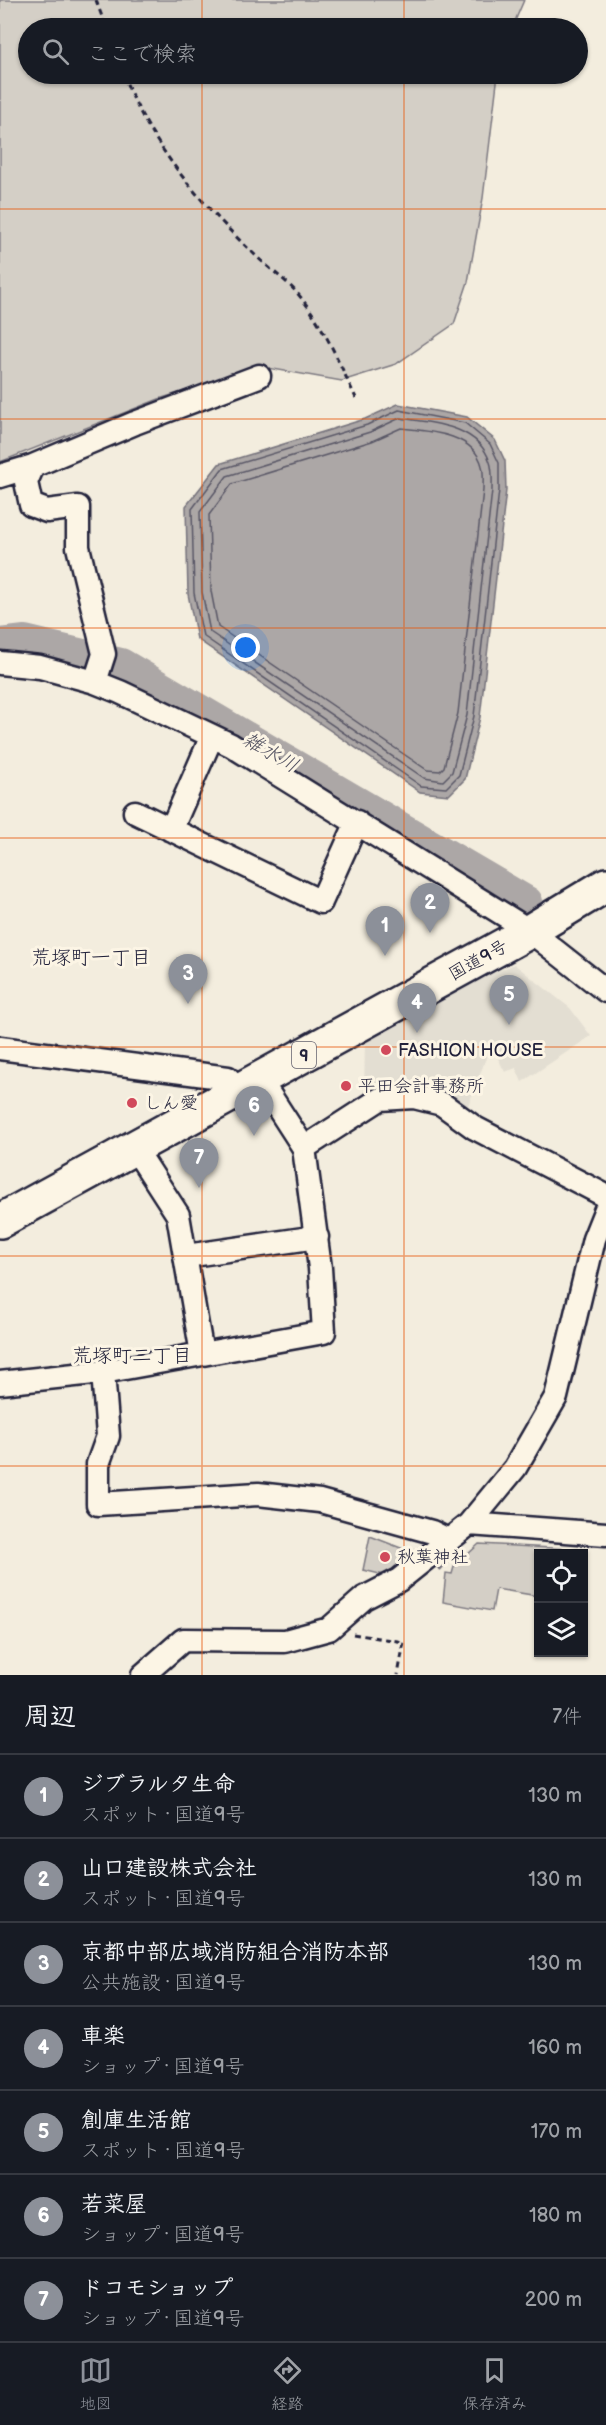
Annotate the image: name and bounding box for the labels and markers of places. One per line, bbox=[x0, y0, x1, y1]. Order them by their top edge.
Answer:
pin: 2 bbox=[410, 884, 450, 933]
pin: 1 bbox=[366, 906, 404, 956]
pin: 3 bbox=[168, 954, 207, 1004]
pin: 5 bbox=[490, 976, 528, 1025]
pin: 4 bbox=[398, 984, 436, 1033]
place label: FASHION HOUSE bbox=[398, 1040, 544, 1061]
marker: FASHION HOUSE bbox=[379, 1043, 393, 1057]
place label: 平田会計事務所 bbox=[358, 1076, 484, 1097]
marker: 平田会計事務所 bbox=[339, 1079, 353, 1093]
pin: 6 bbox=[234, 1086, 274, 1136]
place label: しん愛 bbox=[144, 1093, 198, 1114]
marker: しん愛 bbox=[125, 1096, 139, 1110]
pin: 7 bbox=[180, 1138, 218, 1188]
place label: 秋葉神社 bbox=[397, 1547, 469, 1568]
marker: 秋葉神社 bbox=[378, 1550, 392, 1564]

